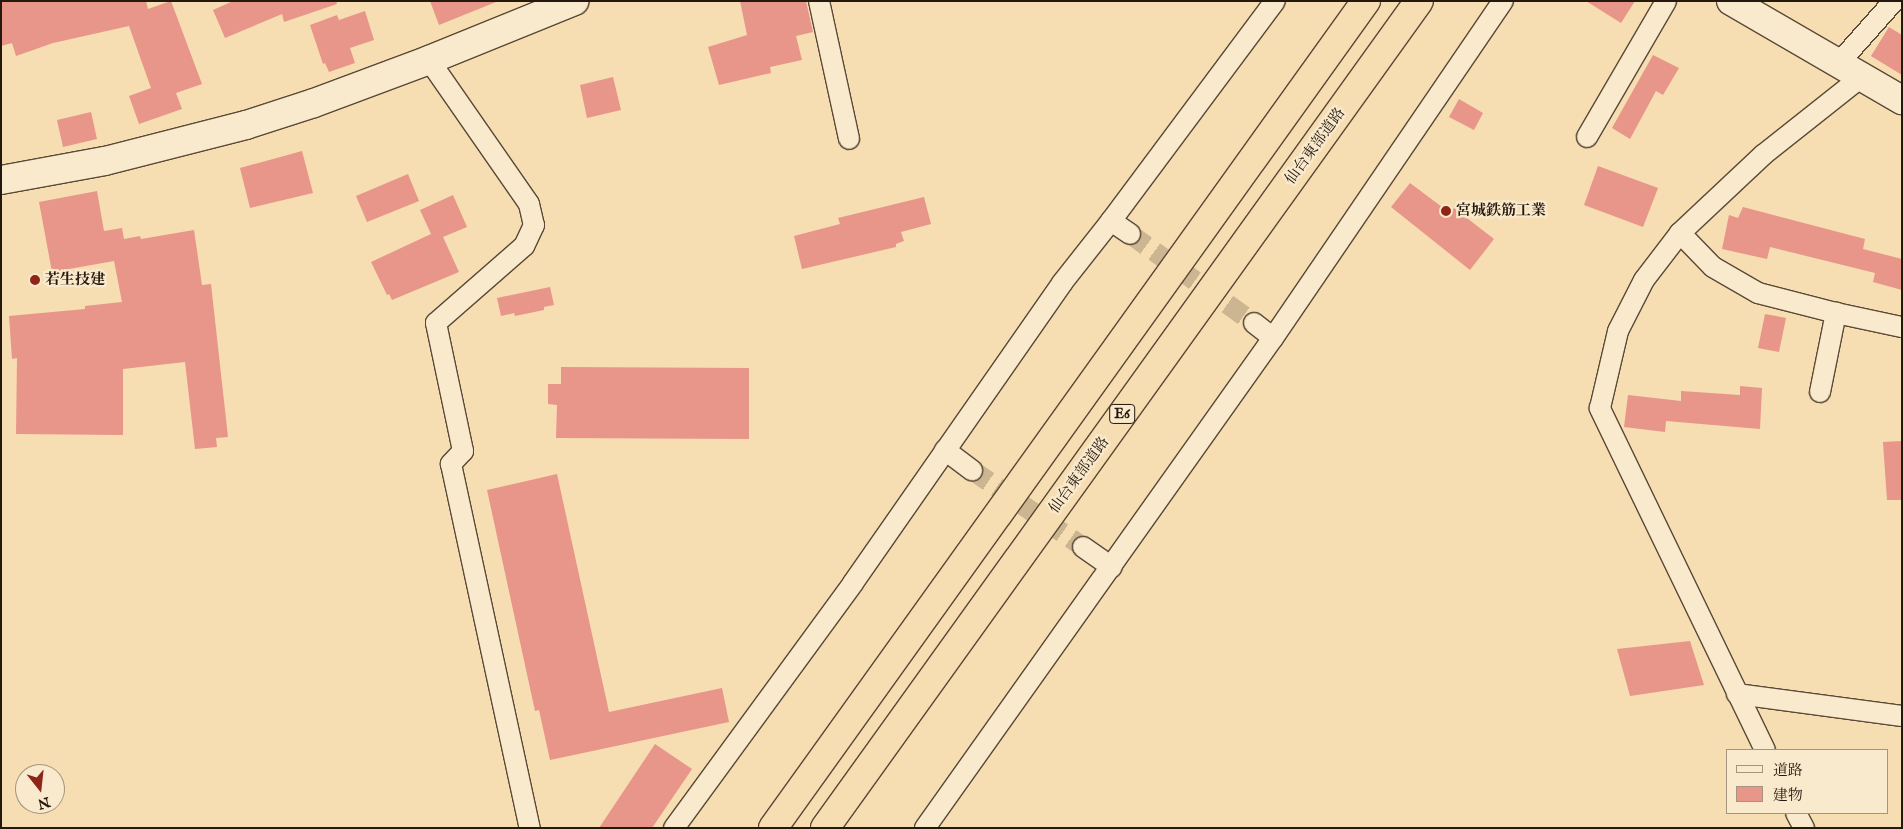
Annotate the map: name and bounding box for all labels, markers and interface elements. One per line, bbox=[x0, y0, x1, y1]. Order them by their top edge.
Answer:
street label: 仙台東部道路 bbox=[1281, 104, 1349, 188]
place label: 宮城鉄筋工業 bbox=[1456, 202, 1546, 220]
marker: 宮城鉄筋工業 bbox=[1440, 205, 1452, 217]
place label: 若生技建 bbox=[45, 271, 105, 289]
marker: 若生技建 bbox=[29, 274, 41, 286]
road number: E6 bbox=[1108, 402, 1136, 426]
street label: 仙台東部道路 bbox=[1045, 433, 1113, 517]
legend bbox=[1726, 749, 1888, 814]
text: 道路 bbox=[1773, 761, 1803, 780]
north arrow bbox=[15, 764, 65, 814]
text: 建物 bbox=[1773, 786, 1803, 805]
text: N bbox=[36, 792, 52, 813]

